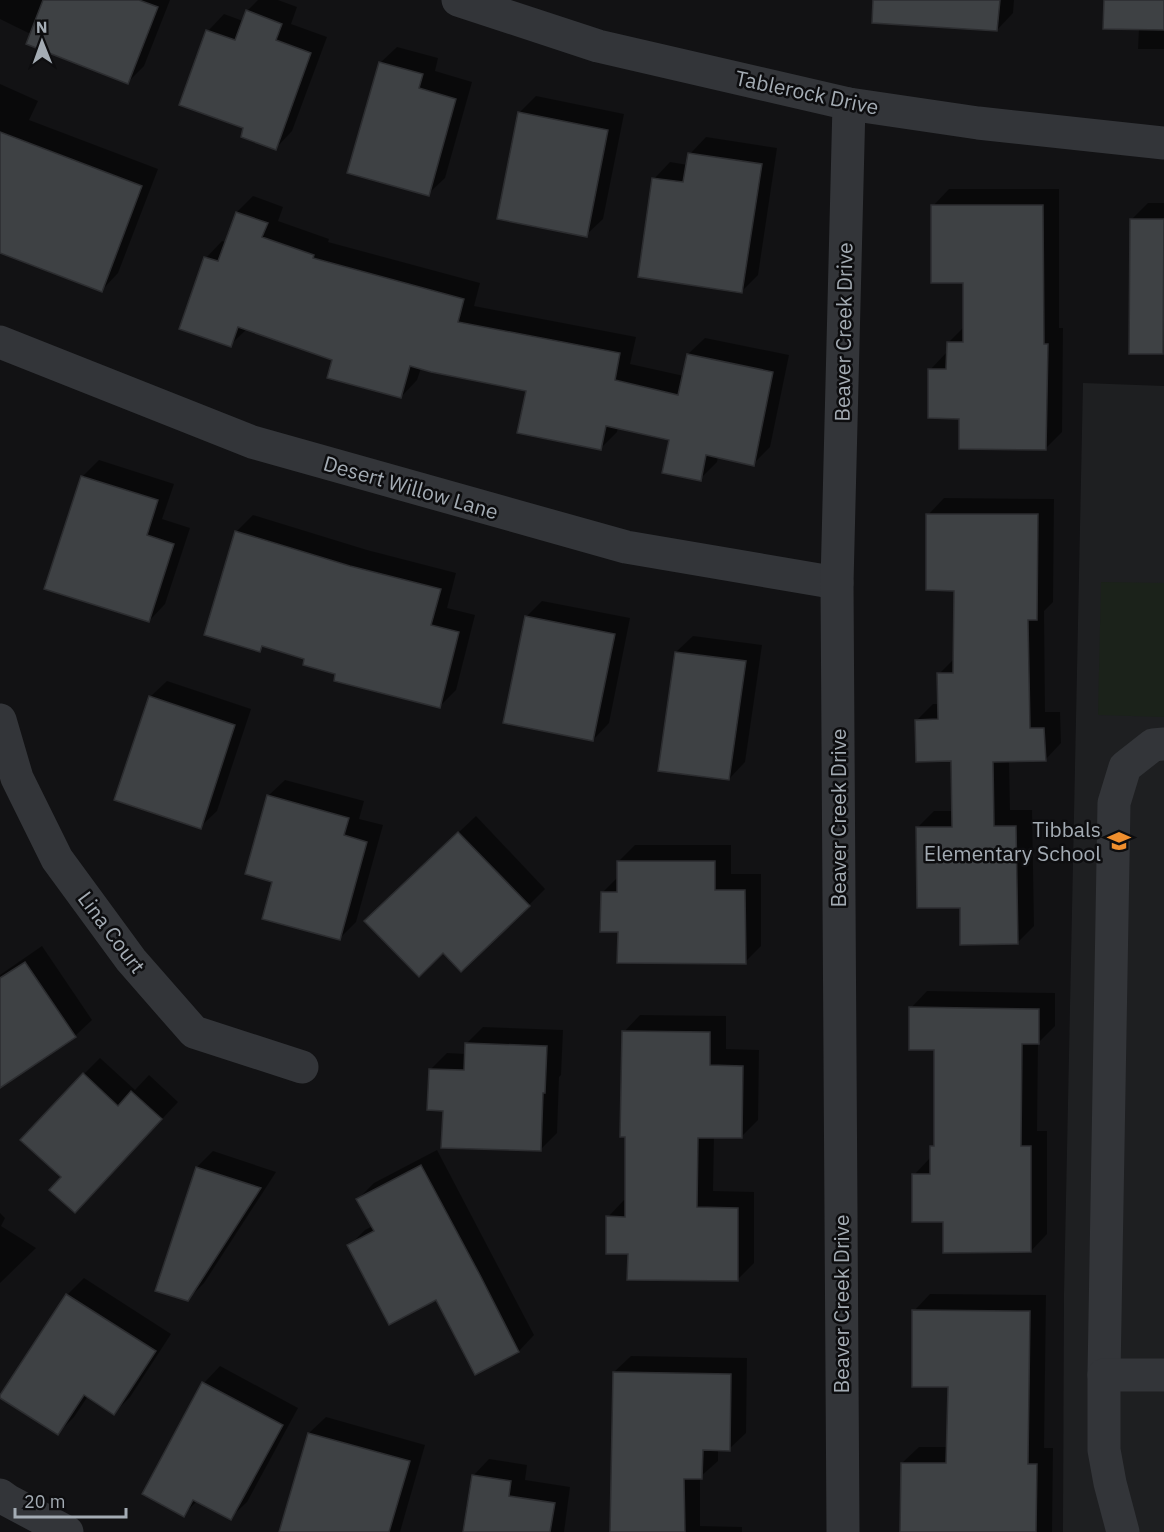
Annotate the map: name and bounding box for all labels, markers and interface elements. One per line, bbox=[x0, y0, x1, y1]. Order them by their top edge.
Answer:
north arrow bbox=[12, 12, 72, 72]
text: N bbox=[36, 17, 48, 37]
street label: Tablerock Drive bbox=[733, 63, 881, 121]
street label: Beaver Creek Drive bbox=[827, 242, 859, 422]
street label: Desert Willow Lane bbox=[320, 449, 502, 525]
street label: Beaver Creek Drive bbox=[824, 728, 852, 908]
place label: Tibbals Elementary School bbox=[924, 815, 1101, 867]
school or university icon: Tibbals Elementary School bbox=[1106, 828, 1132, 854]
street label: Lina Court bbox=[72, 885, 152, 979]
street label: Beaver Creek Drive bbox=[827, 1214, 855, 1394]
scale bar bbox=[15, 1481, 126, 1519]
text: 20 m bbox=[24, 1490, 66, 1513]

